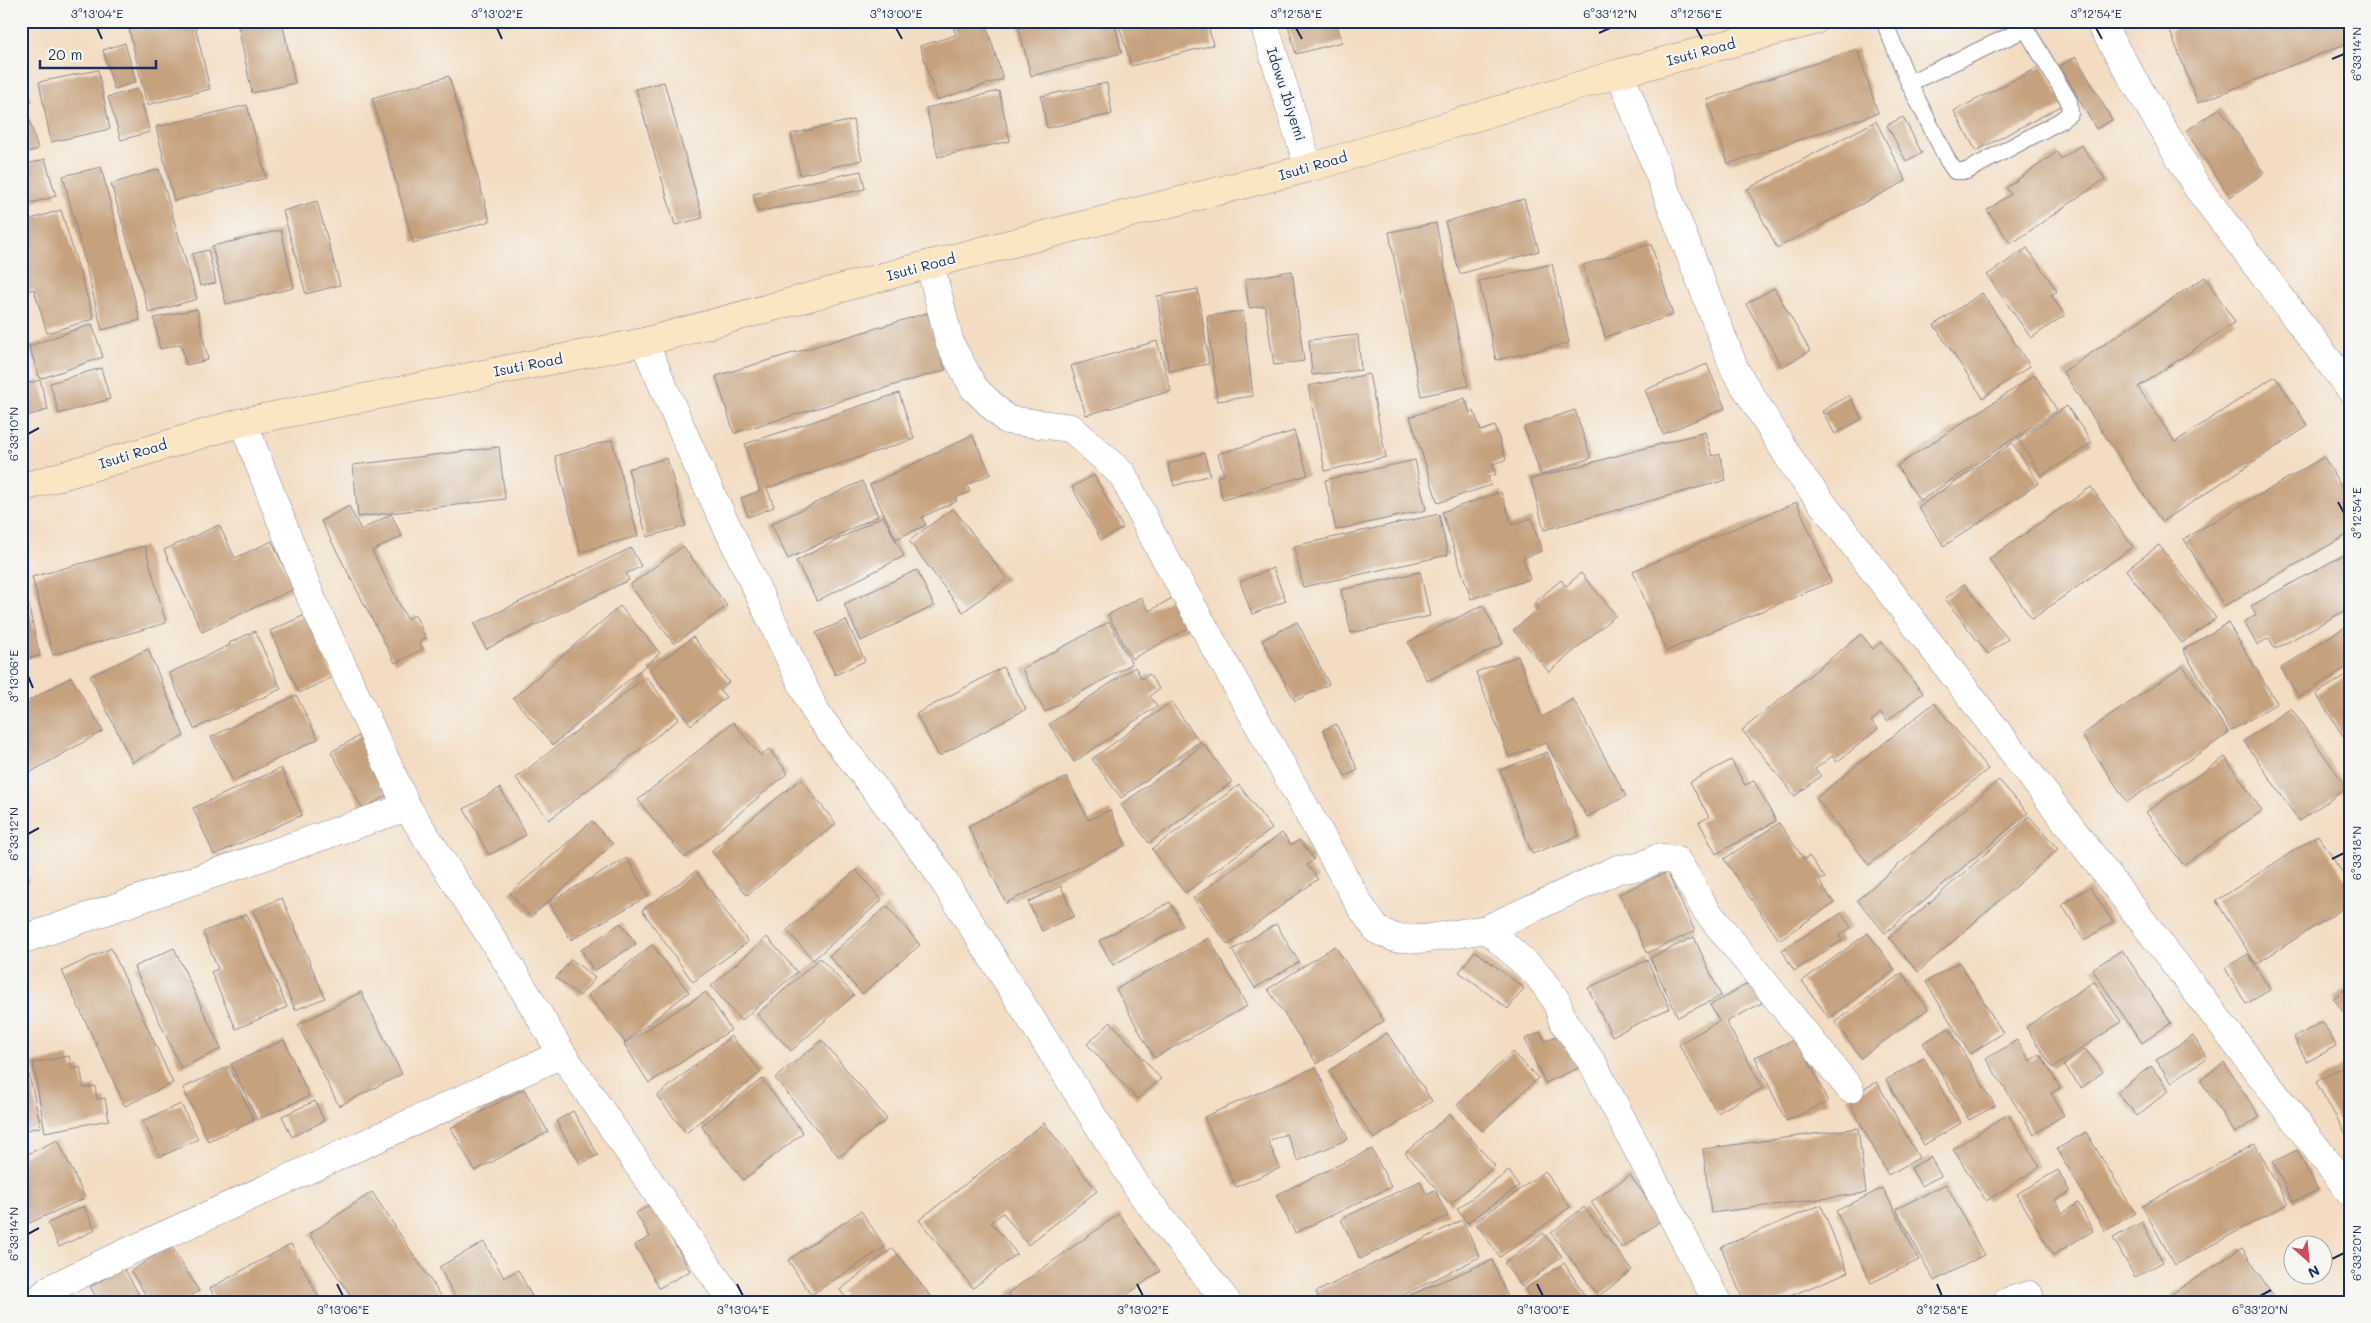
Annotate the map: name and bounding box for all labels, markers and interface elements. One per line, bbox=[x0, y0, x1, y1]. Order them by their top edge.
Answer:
text: 3°13'04"E bbox=[71, 5, 123, 21]
text: 3°13'02"E bbox=[471, 5, 523, 21]
text: 3°13'00"E bbox=[870, 5, 922, 21]
text: 3°12'58"E bbox=[1270, 5, 1322, 21]
text: 6°33'12"N bbox=[1583, 5, 1637, 21]
text: 3°12'56"E bbox=[1670, 5, 1722, 21]
text: 3°12'54"E bbox=[2070, 5, 2122, 21]
text: 6°33'14"N bbox=[2348, 27, 2364, 81]
street label: Isuti Road bbox=[1664, 33, 1737, 70]
scale bar bbox=[40, 38, 156, 70]
text: 20 m bbox=[48, 44, 82, 64]
street label: Idowu Ibiyemi bbox=[1262, 45, 1311, 143]
street label: Isuti Road bbox=[1276, 147, 1349, 184]
street label: Isuti Road bbox=[884, 248, 957, 285]
street label: Isuti Road bbox=[492, 348, 564, 381]
text: 6°33'10"N bbox=[5, 407, 21, 461]
street label: Isuti Road bbox=[96, 434, 169, 473]
text: 3°12'54"E bbox=[2348, 487, 2364, 539]
text: 3°13'06"E bbox=[5, 650, 21, 702]
text: 6°33'12"N bbox=[5, 807, 21, 861]
text: 6°33'18"N bbox=[2348, 826, 2364, 880]
text: 6°33'14"N bbox=[5, 1207, 21, 1261]
text: 6°33'20"N bbox=[2348, 1225, 2364, 1281]
north arrow bbox=[2284, 1236, 2334, 1286]
text: N bbox=[2305, 1261, 2323, 1283]
text: 3°13'06"E bbox=[317, 1301, 369, 1317]
text: 3°13'04"E bbox=[717, 1301, 769, 1317]
text: 3°13'02"E bbox=[1117, 1301, 1169, 1317]
text: 3°13'00"E bbox=[1517, 1301, 1569, 1317]
text: 3°12'58"E bbox=[1916, 1301, 1968, 1317]
text: 6°33'20"N bbox=[2232, 1301, 2288, 1317]

